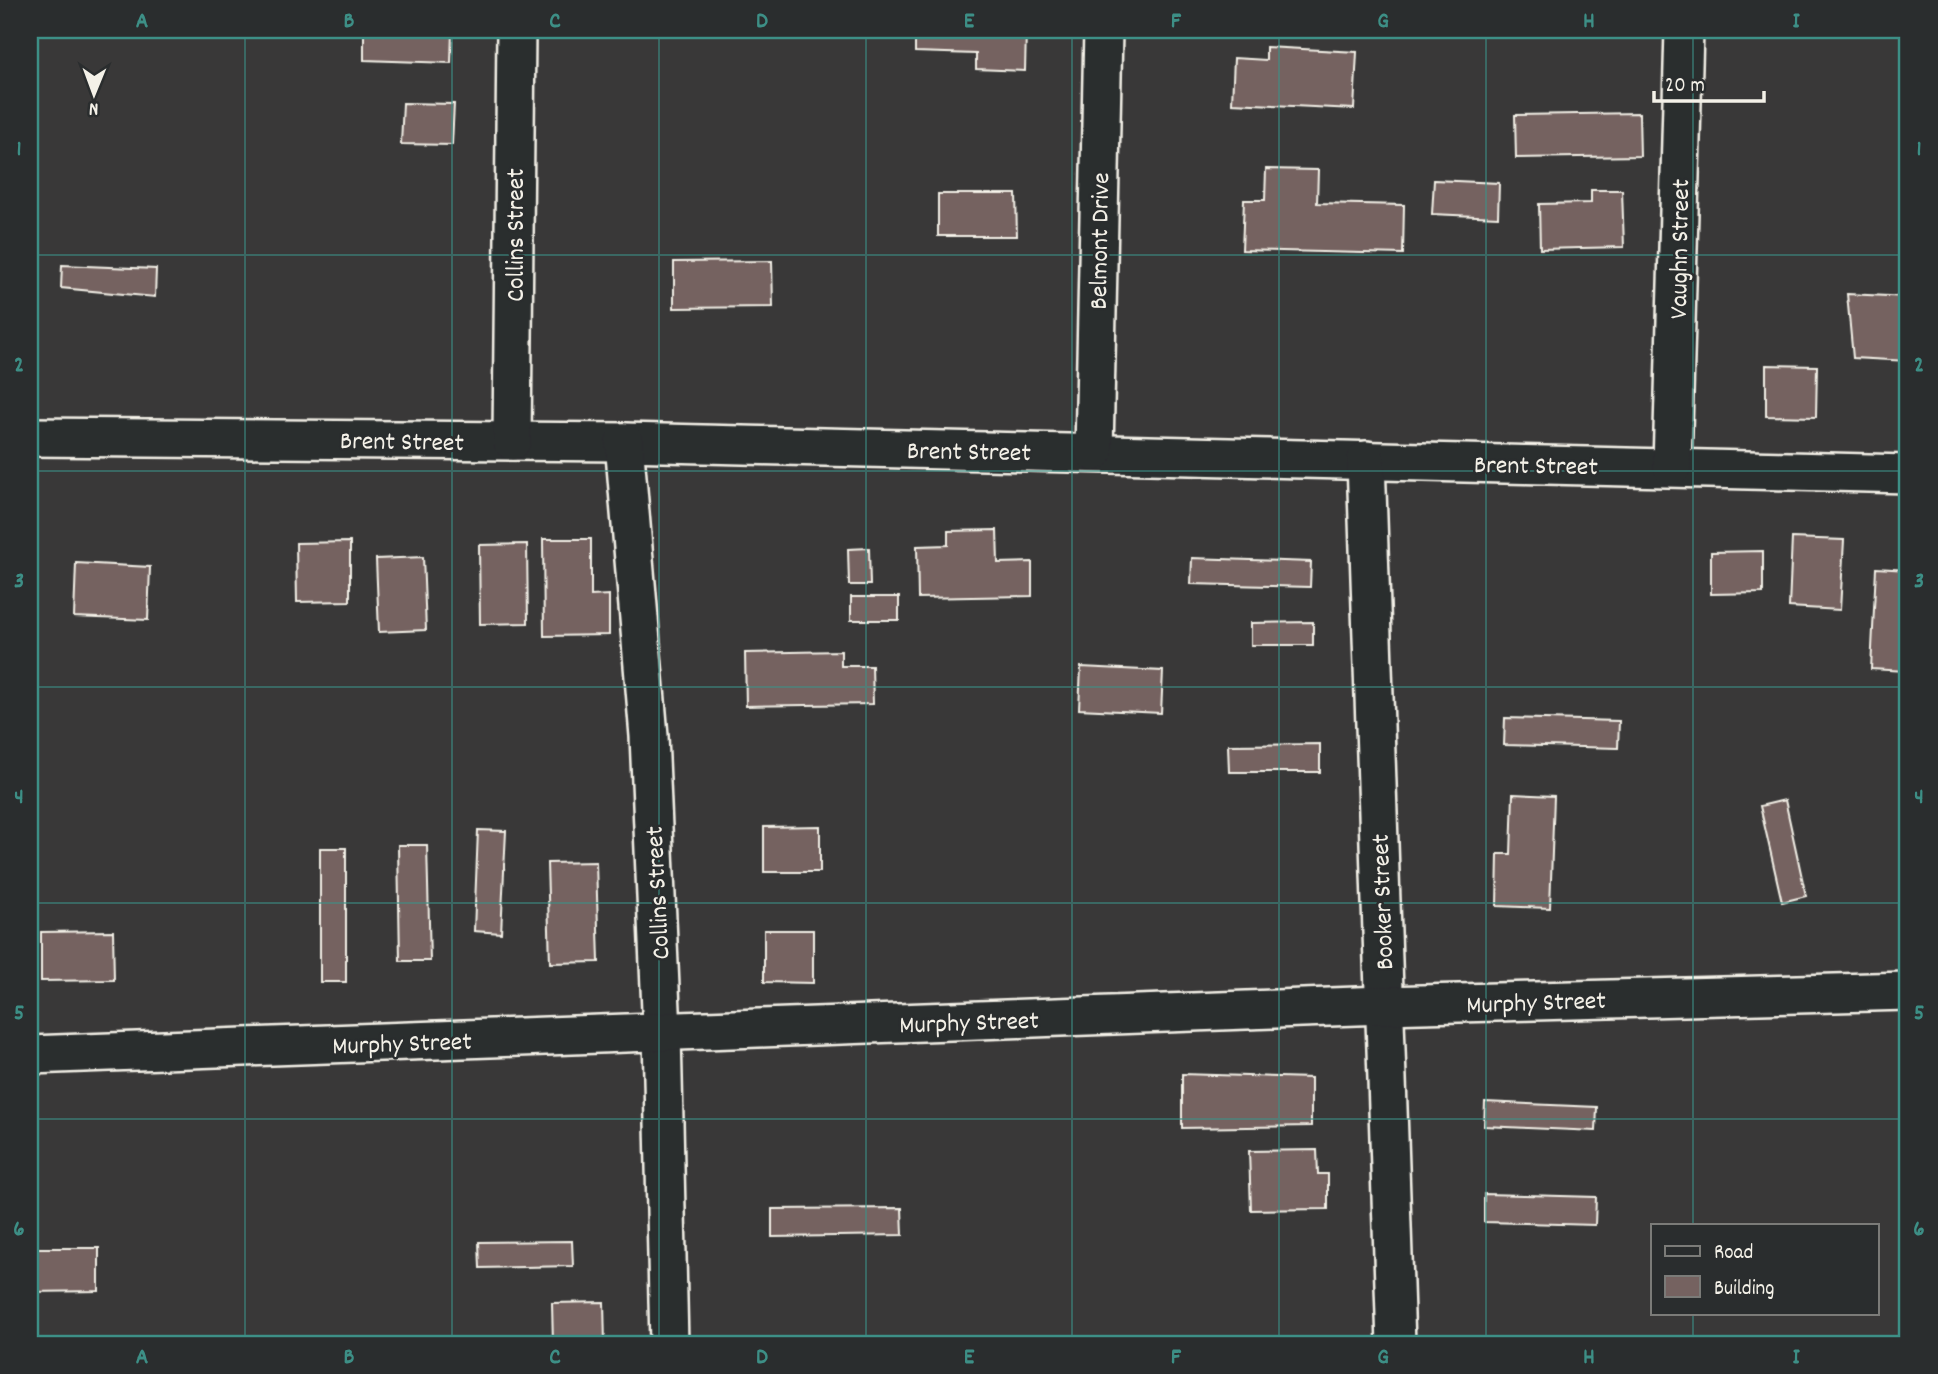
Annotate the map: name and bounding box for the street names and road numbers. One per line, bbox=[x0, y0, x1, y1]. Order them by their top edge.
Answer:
street label: Collins Street bbox=[499, 168, 536, 302]
street label: Belmont Drive bbox=[1082, 172, 1121, 310]
street label: Vaughn Street bbox=[1662, 178, 1701, 320]
street label: Brent Street bbox=[340, 424, 465, 463]
street label: Brent Street bbox=[907, 434, 1032, 473]
street label: Brent Street bbox=[1474, 448, 1599, 487]
street label: Collins Street bbox=[638, 825, 681, 961]
street label: Booker Street bbox=[1364, 833, 1405, 971]
street label: Murphy Street bbox=[1466, 984, 1607, 1025]
street label: Murphy Street bbox=[899, 1004, 1040, 1045]
street label: Murphy Street bbox=[332, 1025, 473, 1066]

